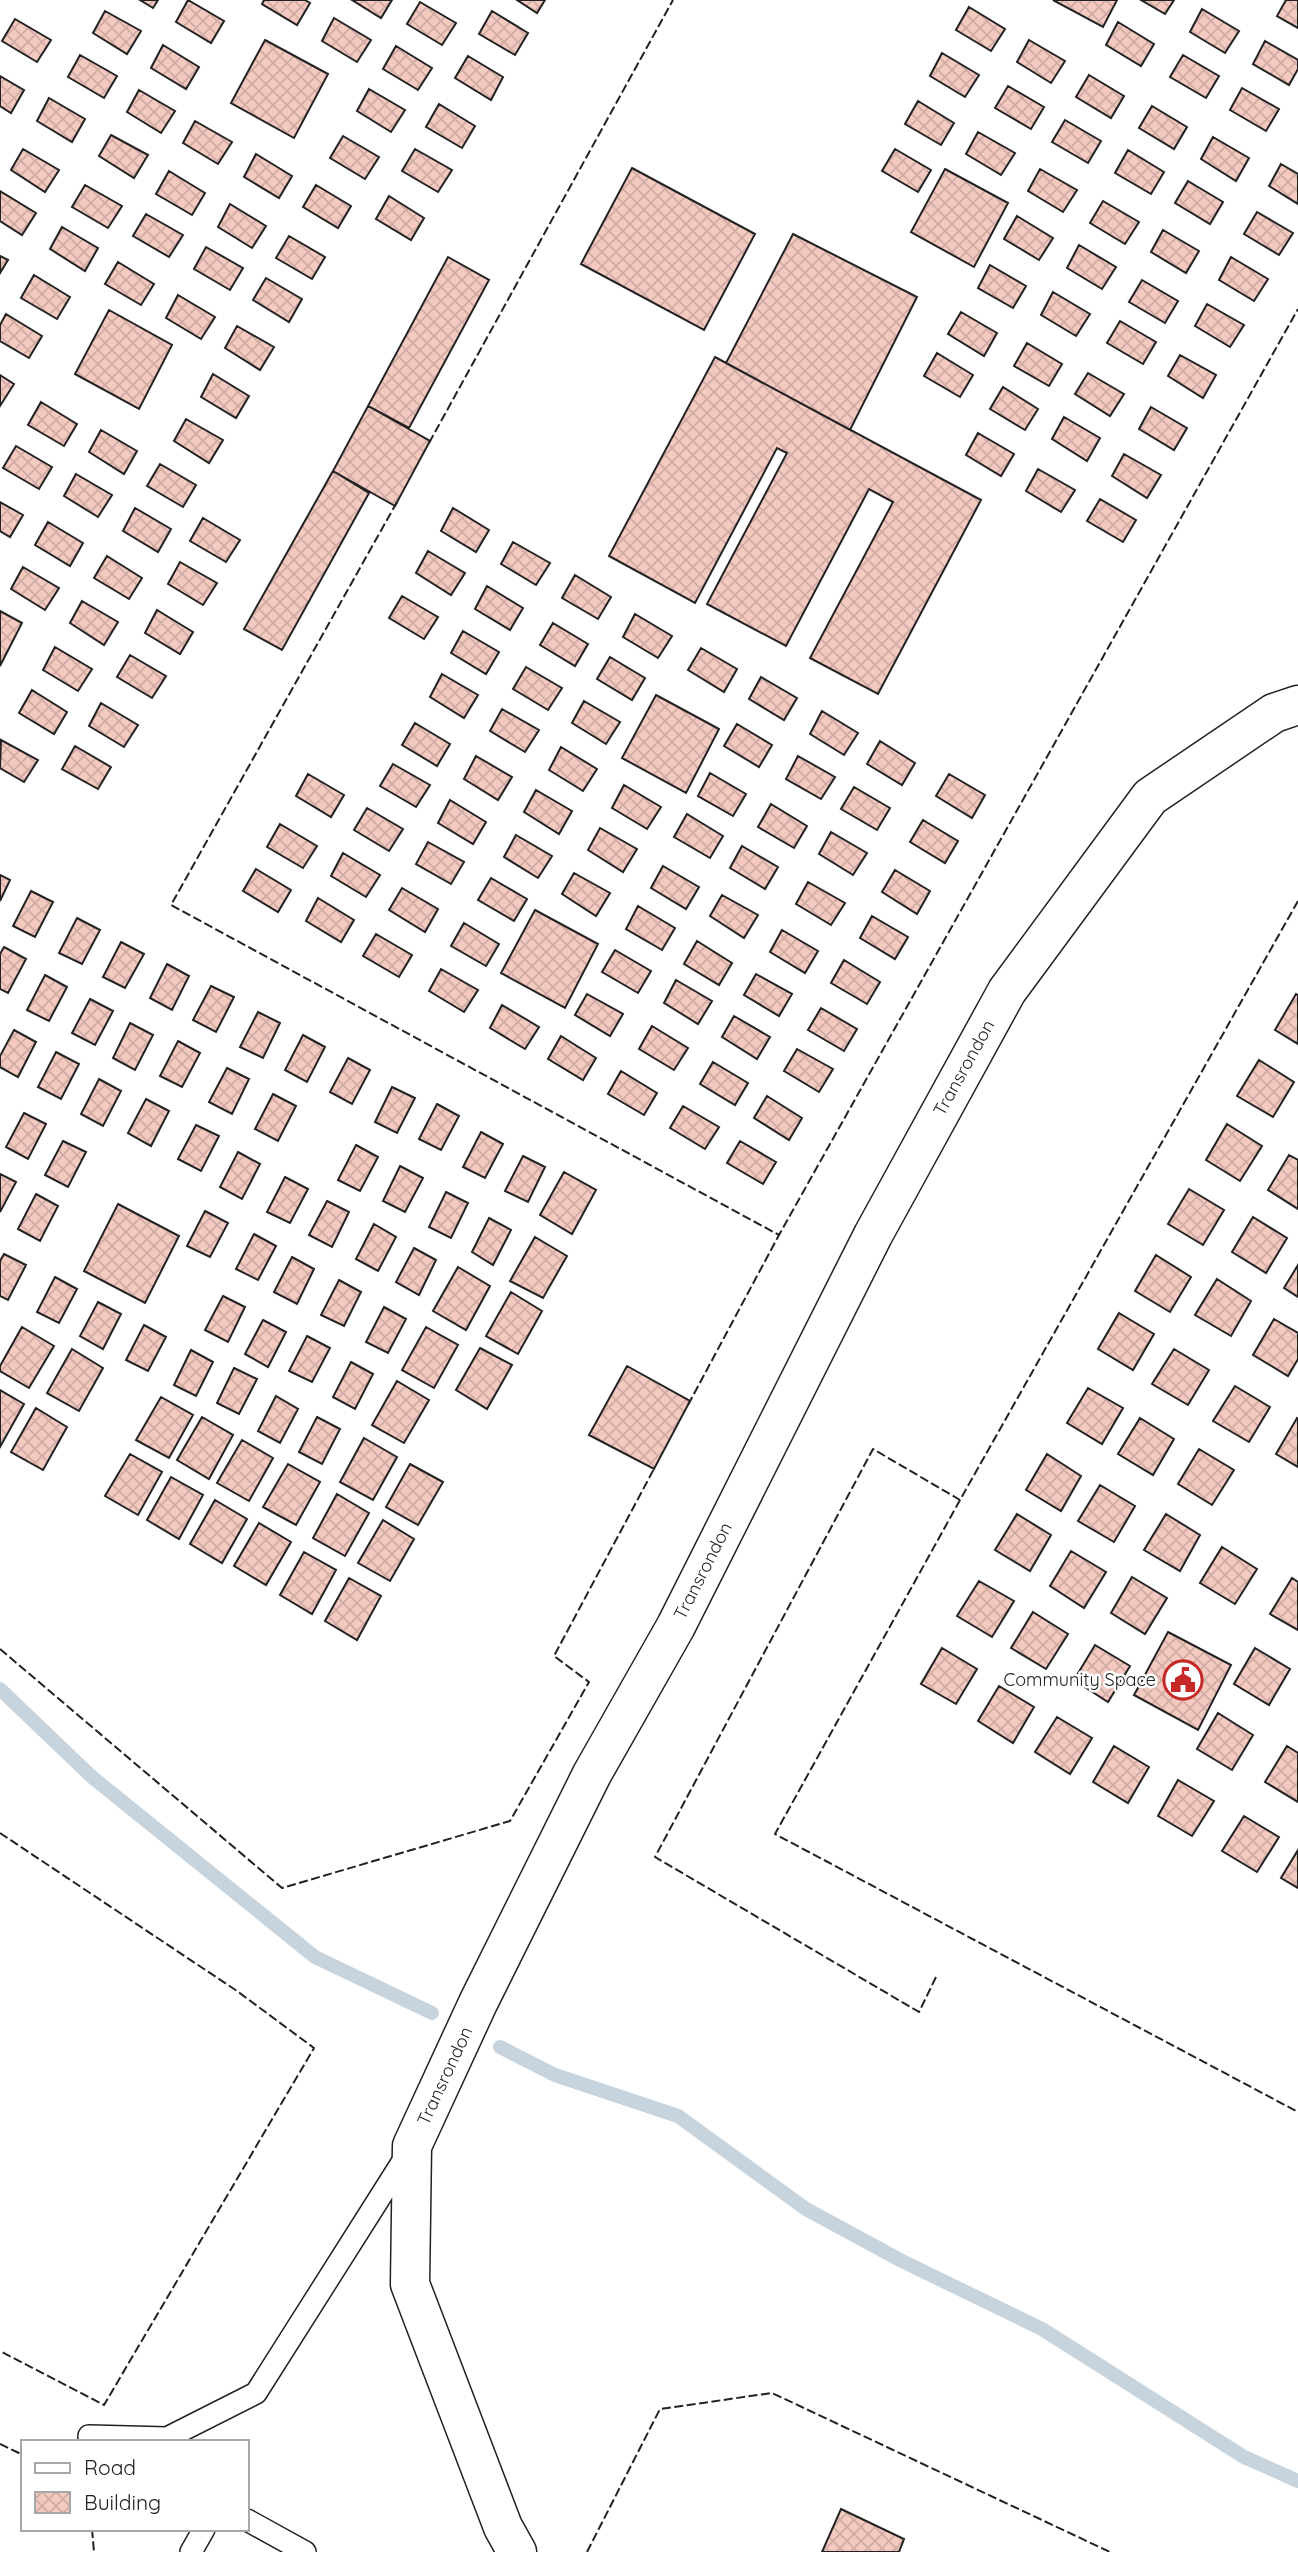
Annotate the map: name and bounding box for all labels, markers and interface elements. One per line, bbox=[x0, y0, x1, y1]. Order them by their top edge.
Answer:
street label: Transrondon bbox=[928, 1016, 999, 1120]
street label: Transrondon bbox=[668, 1518, 737, 1623]
public building icon: Community Space bbox=[1162, 1659, 1204, 1701]
place label: Community Space bbox=[1003, 1668, 1156, 1691]
street label: Transrondon bbox=[412, 2023, 477, 2129]
legend bbox=[21, 2440, 248, 2531]
text: Road bbox=[84, 2454, 136, 2480]
text: Building bbox=[84, 2489, 161, 2515]

